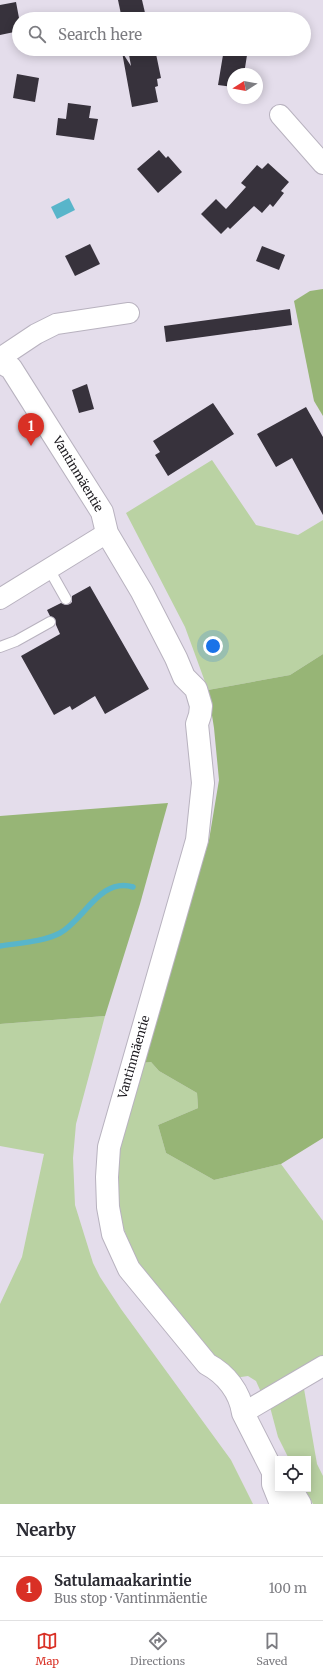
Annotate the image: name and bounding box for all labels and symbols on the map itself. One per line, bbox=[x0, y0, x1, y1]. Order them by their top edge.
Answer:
north arrow bbox=[227, 68, 263, 104]
pin: 1 bbox=[18, 413, 44, 446]
street label: Vantinmäentie bbox=[49, 432, 107, 514]
your location bbox=[203, 636, 223, 656]
street label: Vantinmäentie bbox=[114, 1014, 153, 1101]

